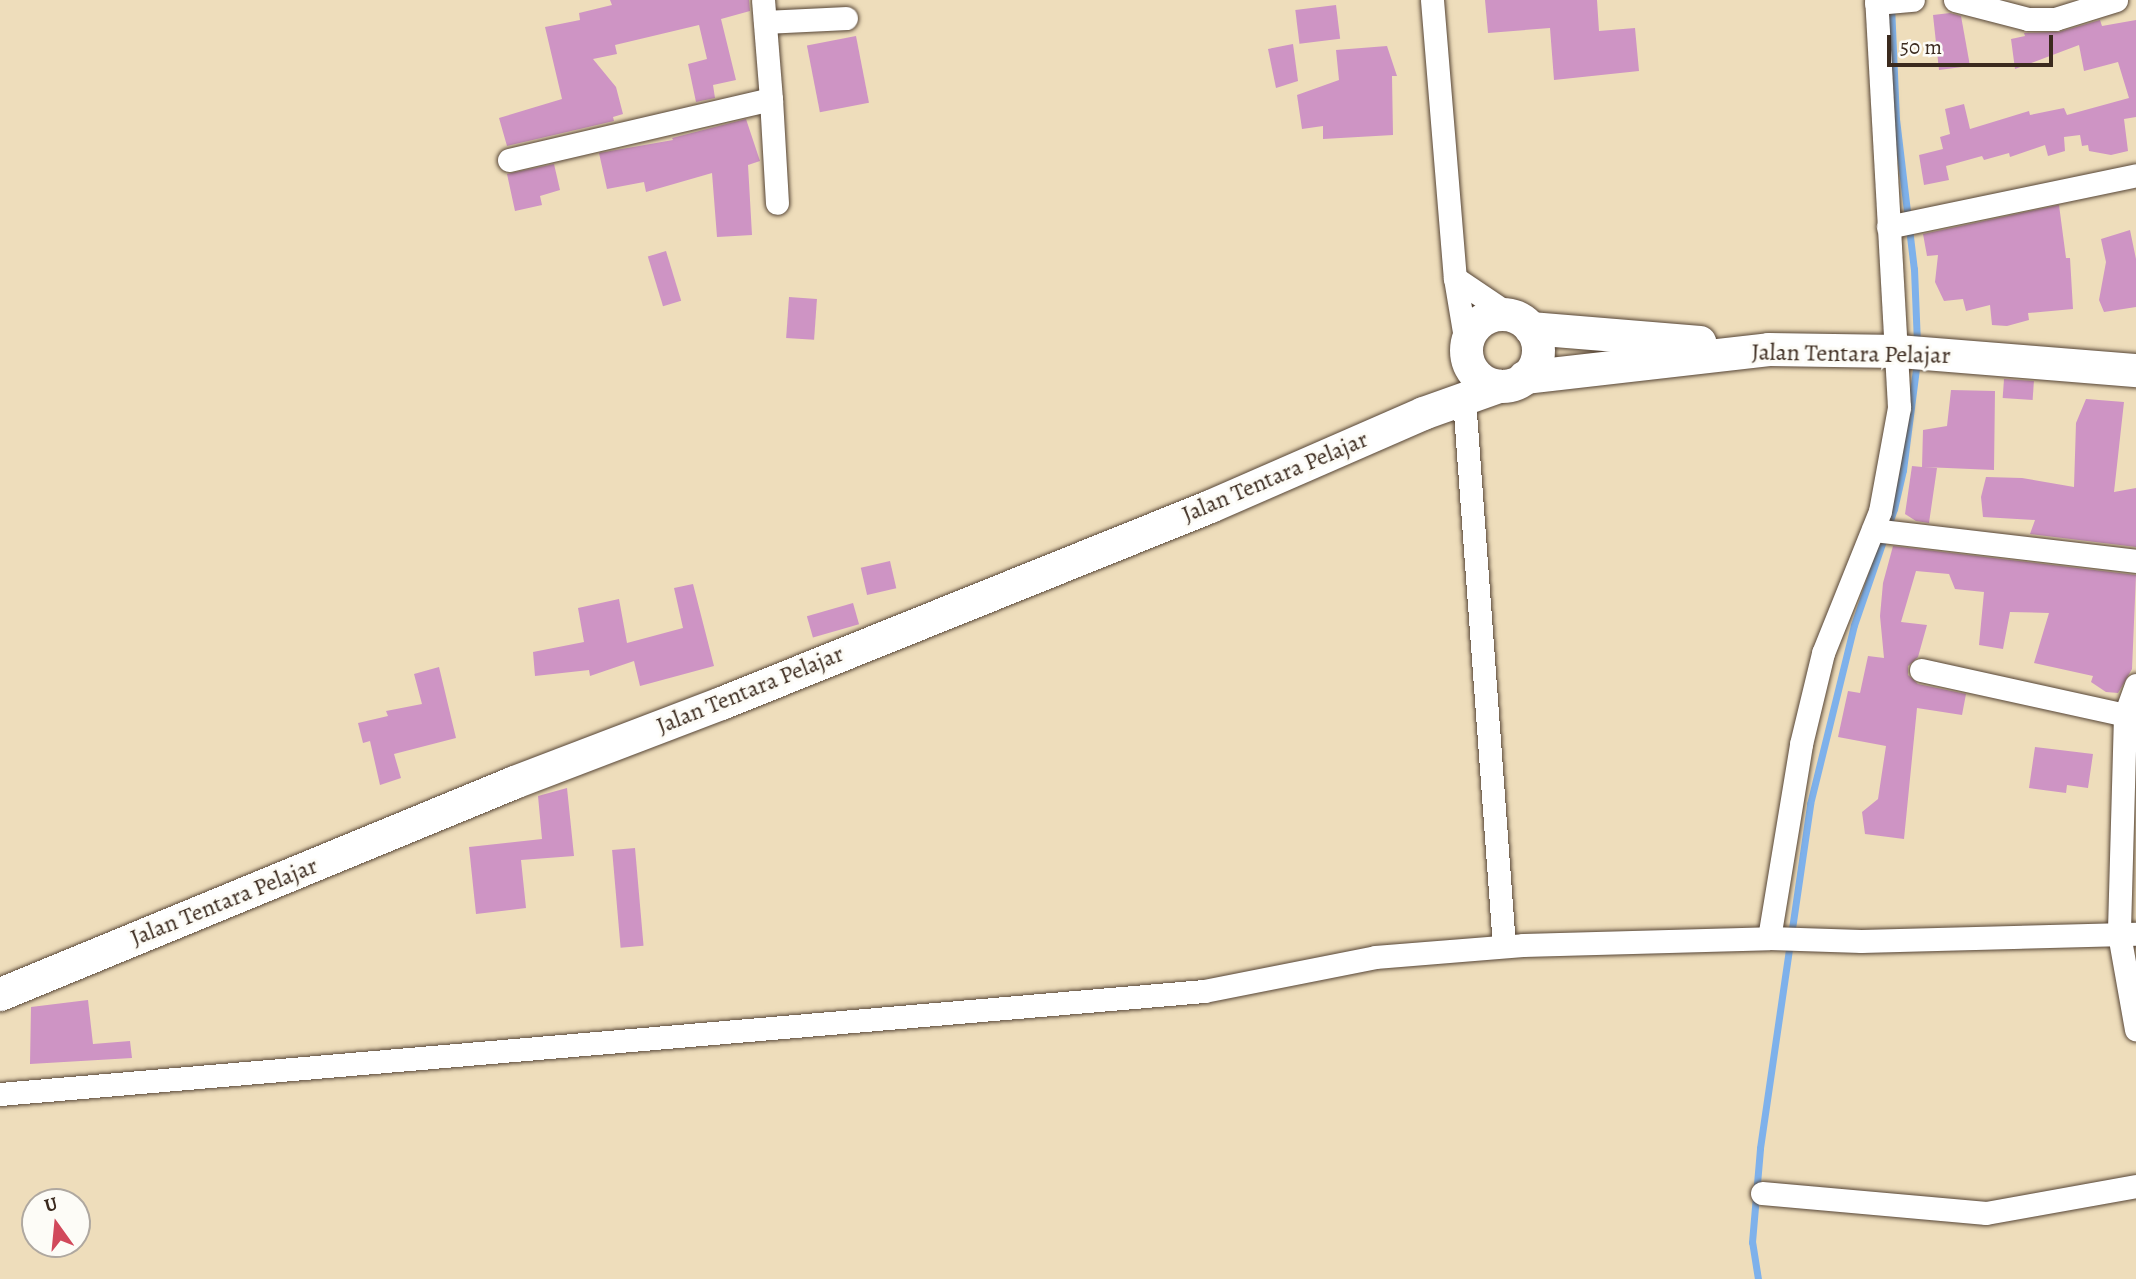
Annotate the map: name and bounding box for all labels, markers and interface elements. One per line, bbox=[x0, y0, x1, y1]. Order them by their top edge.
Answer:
scale bar bbox=[1891, 21, 2057, 65]
text: 50 m bbox=[1900, 33, 1942, 61]
street label: Jalan Tentara Pelajar bbox=[1751, 338, 1951, 370]
street label: Jalan Tentara Pelajar bbox=[1178, 425, 1372, 529]
street label: Jalan Tentara Pelajar bbox=[652, 639, 848, 741]
street label: Jalan Tentara Pelajar bbox=[126, 851, 322, 953]
north arrow bbox=[21, 1188, 91, 1258]
text: U bbox=[42, 1190, 60, 1219]

